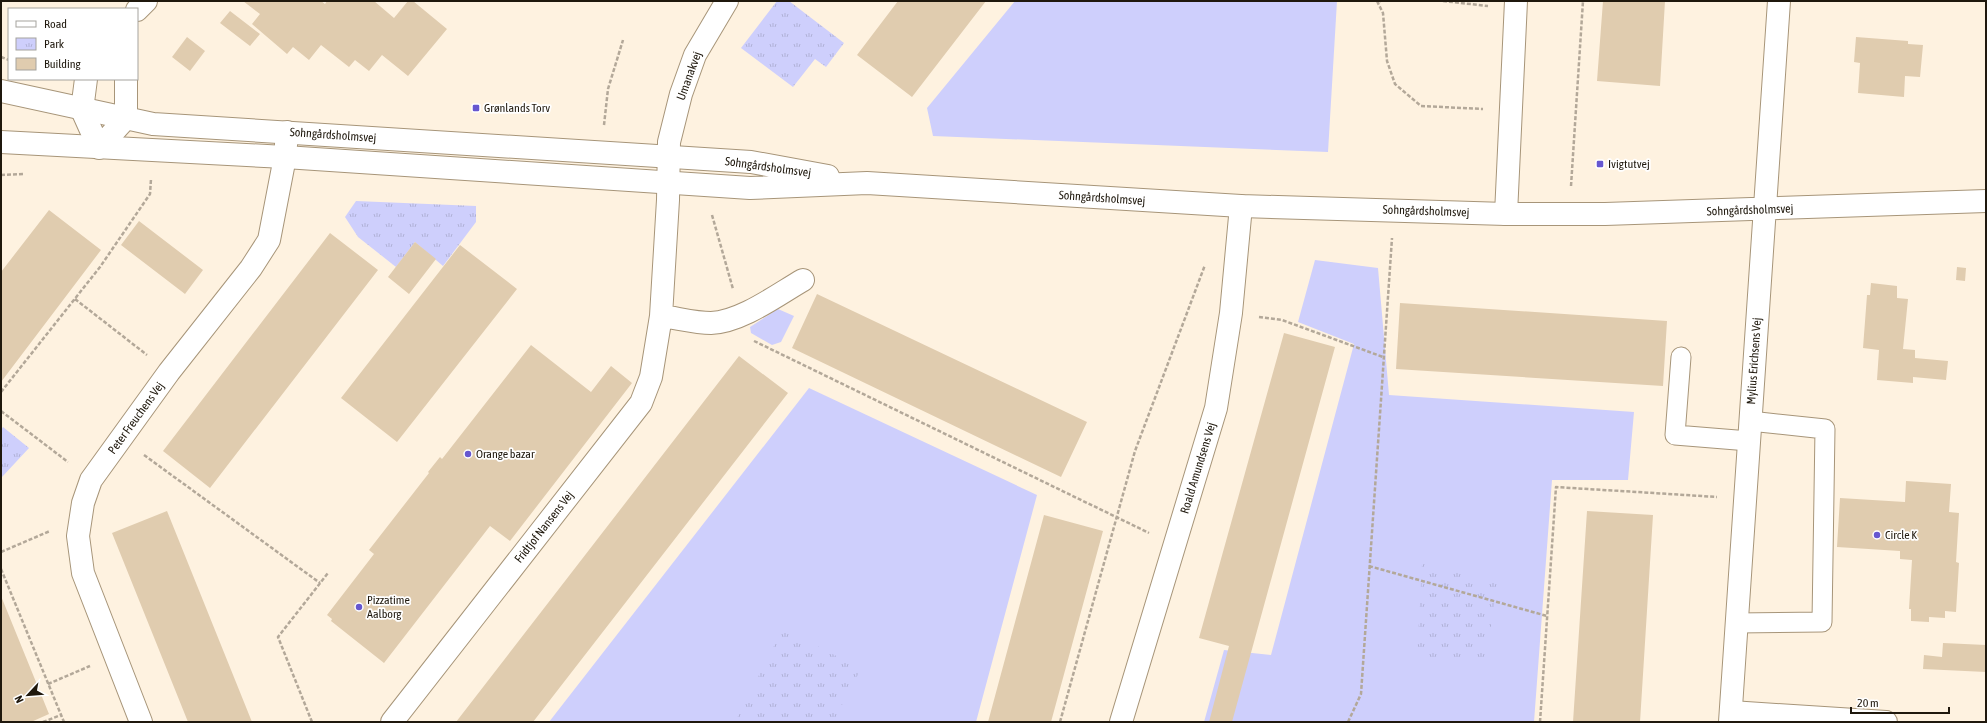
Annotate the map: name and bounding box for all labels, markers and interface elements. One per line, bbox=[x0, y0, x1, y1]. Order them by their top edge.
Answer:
legend bbox=[8, 8, 138, 80]
text: Road bbox=[44, 17, 67, 31]
text: Park bbox=[44, 37, 65, 51]
street label: Umanakvej bbox=[674, 50, 704, 102]
text: Building bbox=[44, 57, 82, 71]
place label: Grønlands Torv bbox=[484, 101, 550, 115]
marker: Grønlands Torv bbox=[471, 103, 481, 113]
street label: Sohngårdsholmsvej bbox=[289, 125, 377, 145]
street label: Sohngårdsholmsvej bbox=[724, 154, 812, 180]
place label: Ivigtutvej bbox=[1608, 157, 1650, 171]
marker: Ivigtutvej bbox=[1595, 159, 1605, 169]
street label: Sohngårdsholmsvej bbox=[1058, 188, 1146, 208]
street label: Sohngårdsholmsvej bbox=[1706, 201, 1794, 219]
street label: Sohngårdsholmsvej bbox=[1382, 202, 1470, 220]
street label: Mylius Erichsens Vej bbox=[1744, 317, 1764, 405]
street label: Peter Freuchens Vej bbox=[105, 379, 167, 457]
street label: Roald Amundsens Vej bbox=[1177, 421, 1219, 515]
place label: Orange bazar bbox=[476, 447, 535, 461]
marker: Orange bazar bbox=[463, 449, 473, 459]
street label: Fridtjof Nansens Vej bbox=[512, 488, 576, 566]
place label: Circle K bbox=[1885, 528, 1917, 542]
marker: Circle K bbox=[1872, 530, 1882, 540]
place label: Pizzatime Aalborg bbox=[367, 593, 410, 621]
marker: Pizzatime Aalborg bbox=[354, 602, 364, 612]
north arrow bbox=[8, 675, 48, 715]
scale bar bbox=[1851, 689, 1949, 715]
text: N bbox=[12, 694, 26, 705]
text: 20 m bbox=[1857, 696, 1879, 710]

